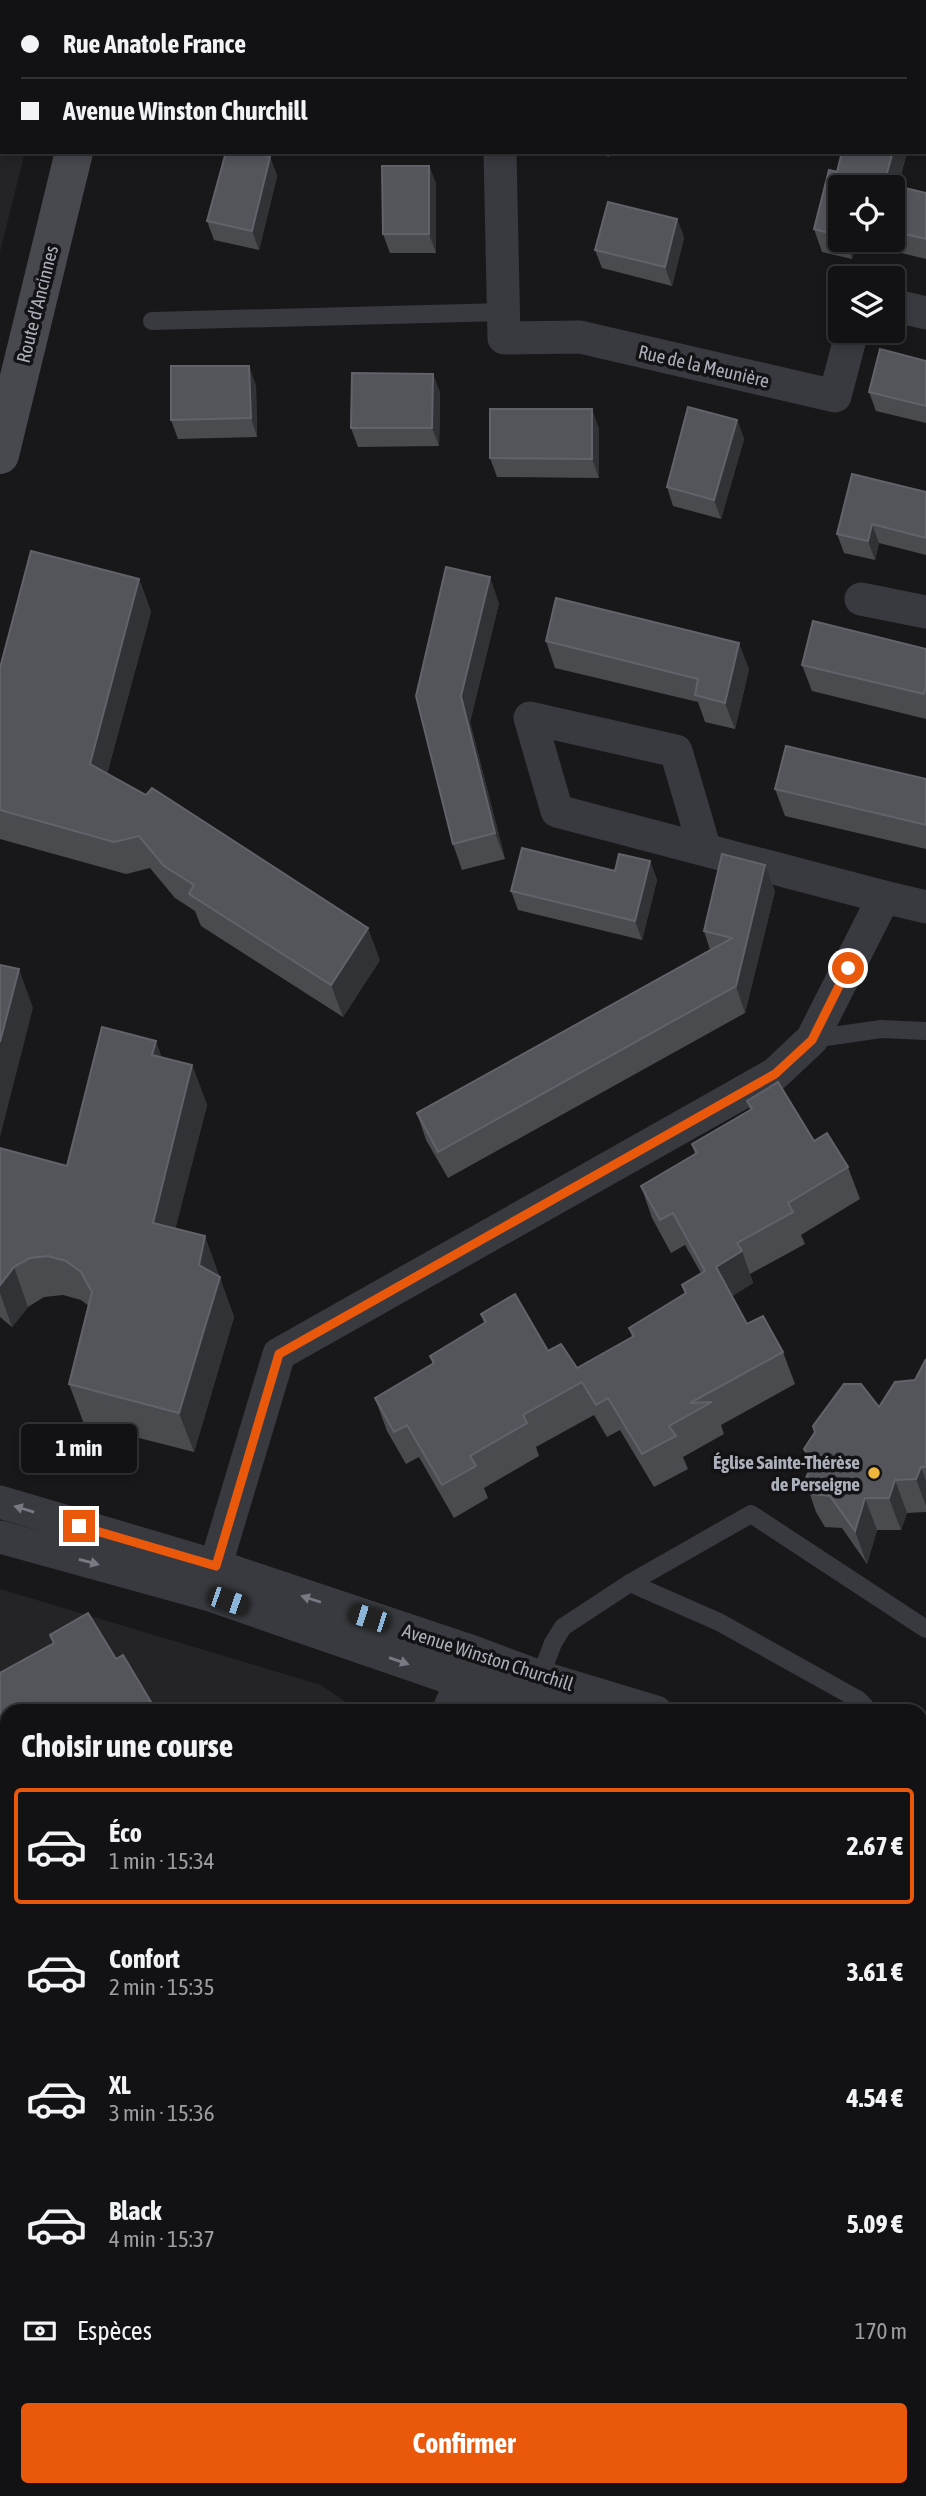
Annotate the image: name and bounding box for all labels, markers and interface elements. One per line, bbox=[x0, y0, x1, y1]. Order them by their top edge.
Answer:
text: Rue Anatole France bbox=[63, 29, 246, 59]
text: Avenue Winston Churchill bbox=[63, 96, 307, 126]
map controls bbox=[828, 175, 905, 343]
button: locate bbox=[828, 175, 905, 252]
street label: Route d'Ancinnes bbox=[12, 243, 62, 365]
button: layers bbox=[828, 266, 905, 343]
street label: Rue de la Meunière bbox=[636, 340, 772, 392]
route start bbox=[832, 952, 864, 984]
callout: 1 min bbox=[21, 1424, 137, 1474]
text: 1 min bbox=[56, 1435, 102, 1461]
place label: Église Sainte-Thérèse de Perseigne bbox=[713, 1451, 860, 1495]
marker: Église Sainte-Thérèse de Perseigne bbox=[866, 1465, 882, 1481]
one-way arrow bbox=[14, 1504, 35, 1514]
route end bbox=[63, 1510, 95, 1542]
one-way arrow bbox=[79, 1557, 100, 1567]
car bbox=[205, 1584, 252, 1618]
one-way arrow bbox=[301, 1593, 322, 1604]
car bbox=[346, 1602, 393, 1634]
street label: Avenue Winston Churchill bbox=[400, 1619, 576, 1695]
one-way arrow bbox=[389, 1656, 410, 1667]
text: Choisir une course bbox=[21, 1727, 233, 1764]
icon: car bbox=[25, 1815, 88, 1878]
text: Éco bbox=[109, 1818, 142, 1848]
text: 2.67 € bbox=[846, 1831, 903, 1861]
text: 1 min · 15:34 bbox=[109, 1848, 215, 1874]
icon: car bbox=[25, 1941, 88, 2004]
text: Confort bbox=[109, 1944, 180, 1974]
text: 3.61 € bbox=[846, 1957, 903, 1987]
text: 2 min · 15:35 bbox=[109, 1974, 215, 2000]
icon: car bbox=[25, 2067, 88, 2130]
text: XL bbox=[109, 2070, 131, 2100]
text: 4.54 € bbox=[846, 2083, 903, 2113]
text: 3 min · 15:36 bbox=[109, 2100, 215, 2126]
icon: car bbox=[25, 2193, 88, 2256]
text: Black bbox=[109, 2196, 161, 2226]
text: 5.09 € bbox=[846, 2209, 903, 2239]
text: 4 min · 15:37 bbox=[109, 2226, 215, 2252]
icon: cash bbox=[21, 2312, 59, 2350]
text: Espèces bbox=[77, 2316, 152, 2346]
text: 170 m bbox=[855, 2318, 907, 2344]
button: Confirmer bbox=[21, 2403, 907, 2483]

